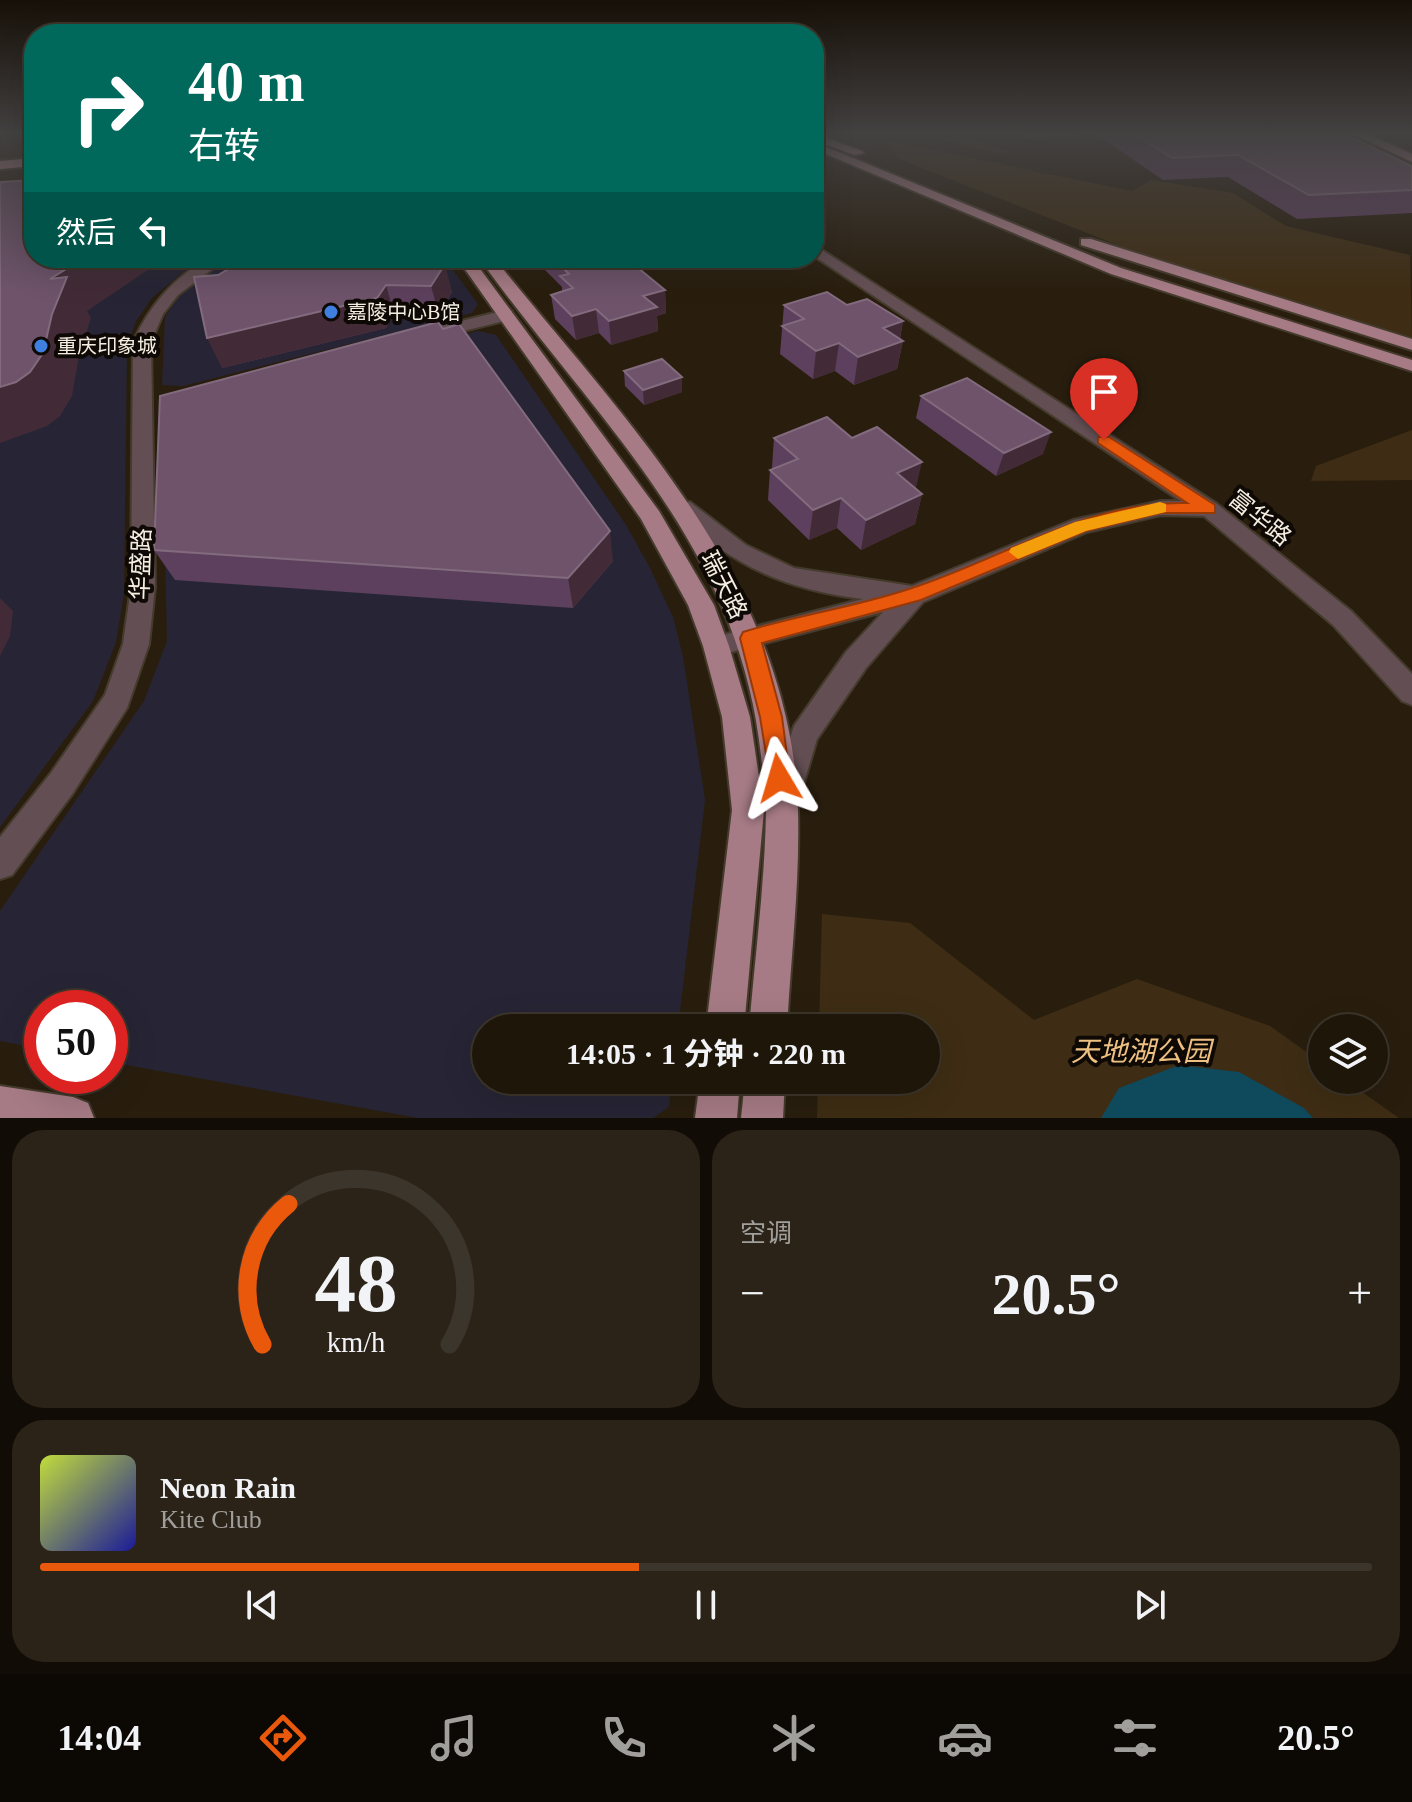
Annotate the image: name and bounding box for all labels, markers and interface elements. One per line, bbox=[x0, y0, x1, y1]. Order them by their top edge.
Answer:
text: 40 m bbox=[188, 51, 305, 113]
icon: right bbox=[56, 56, 160, 160]
text: 右转 bbox=[188, 126, 260, 166]
icon: left bbox=[132, 208, 176, 252]
text: 然后 bbox=[56, 216, 116, 249]
place label: 嘉陵中心B馆 bbox=[347, 301, 460, 323]
marker: 嘉陵中心B馆 bbox=[322, 303, 340, 321]
place label: 重庆印象城 bbox=[57, 335, 157, 357]
marker: 重庆印象城 bbox=[32, 337, 50, 355]
pin bbox=[1070, 358, 1138, 440]
icon: arrive bbox=[1082, 370, 1126, 414]
street label: 富华路 bbox=[1224, 485, 1296, 551]
street label: 华盛路 bbox=[127, 528, 155, 600]
street label: 瑞天路 bbox=[696, 547, 752, 623]
position arrow bbox=[737, 736, 821, 820]
speed limit sign: 50 bbox=[24, 990, 128, 1094]
map controls bbox=[1308, 1014, 1388, 1094]
button: layers bbox=[1308, 1014, 1388, 1094]
park label: 天地湖公园 bbox=[1071, 1036, 1215, 1067]
text: 14:05 · 1 分钟 · 220 m bbox=[566, 1037, 846, 1070]
text: 空调 bbox=[740, 1219, 792, 1248]
text: 48 bbox=[314, 1237, 398, 1329]
text: 20.5° bbox=[992, 1261, 1121, 1327]
text: − bbox=[740, 1269, 765, 1318]
text: + bbox=[1347, 1269, 1372, 1318]
text: km/h bbox=[327, 1327, 385, 1358]
text: Neon Rain bbox=[160, 1471, 296, 1504]
text: Kite Club bbox=[160, 1505, 262, 1534]
icon: previous bbox=[240, 1583, 284, 1627]
icon: pause bbox=[684, 1583, 728, 1627]
icon: next bbox=[1128, 1583, 1172, 1627]
icon: directions bbox=[255, 1710, 311, 1766]
icon: music bbox=[426, 1710, 482, 1766]
icon: phone bbox=[596, 1710, 652, 1766]
icon: climate bbox=[766, 1710, 822, 1766]
icon: car bbox=[937, 1710, 993, 1766]
icon: filters bbox=[1107, 1710, 1163, 1766]
text: 14:04 bbox=[57, 1718, 141, 1758]
text: 20.5° bbox=[1277, 1718, 1355, 1758]

